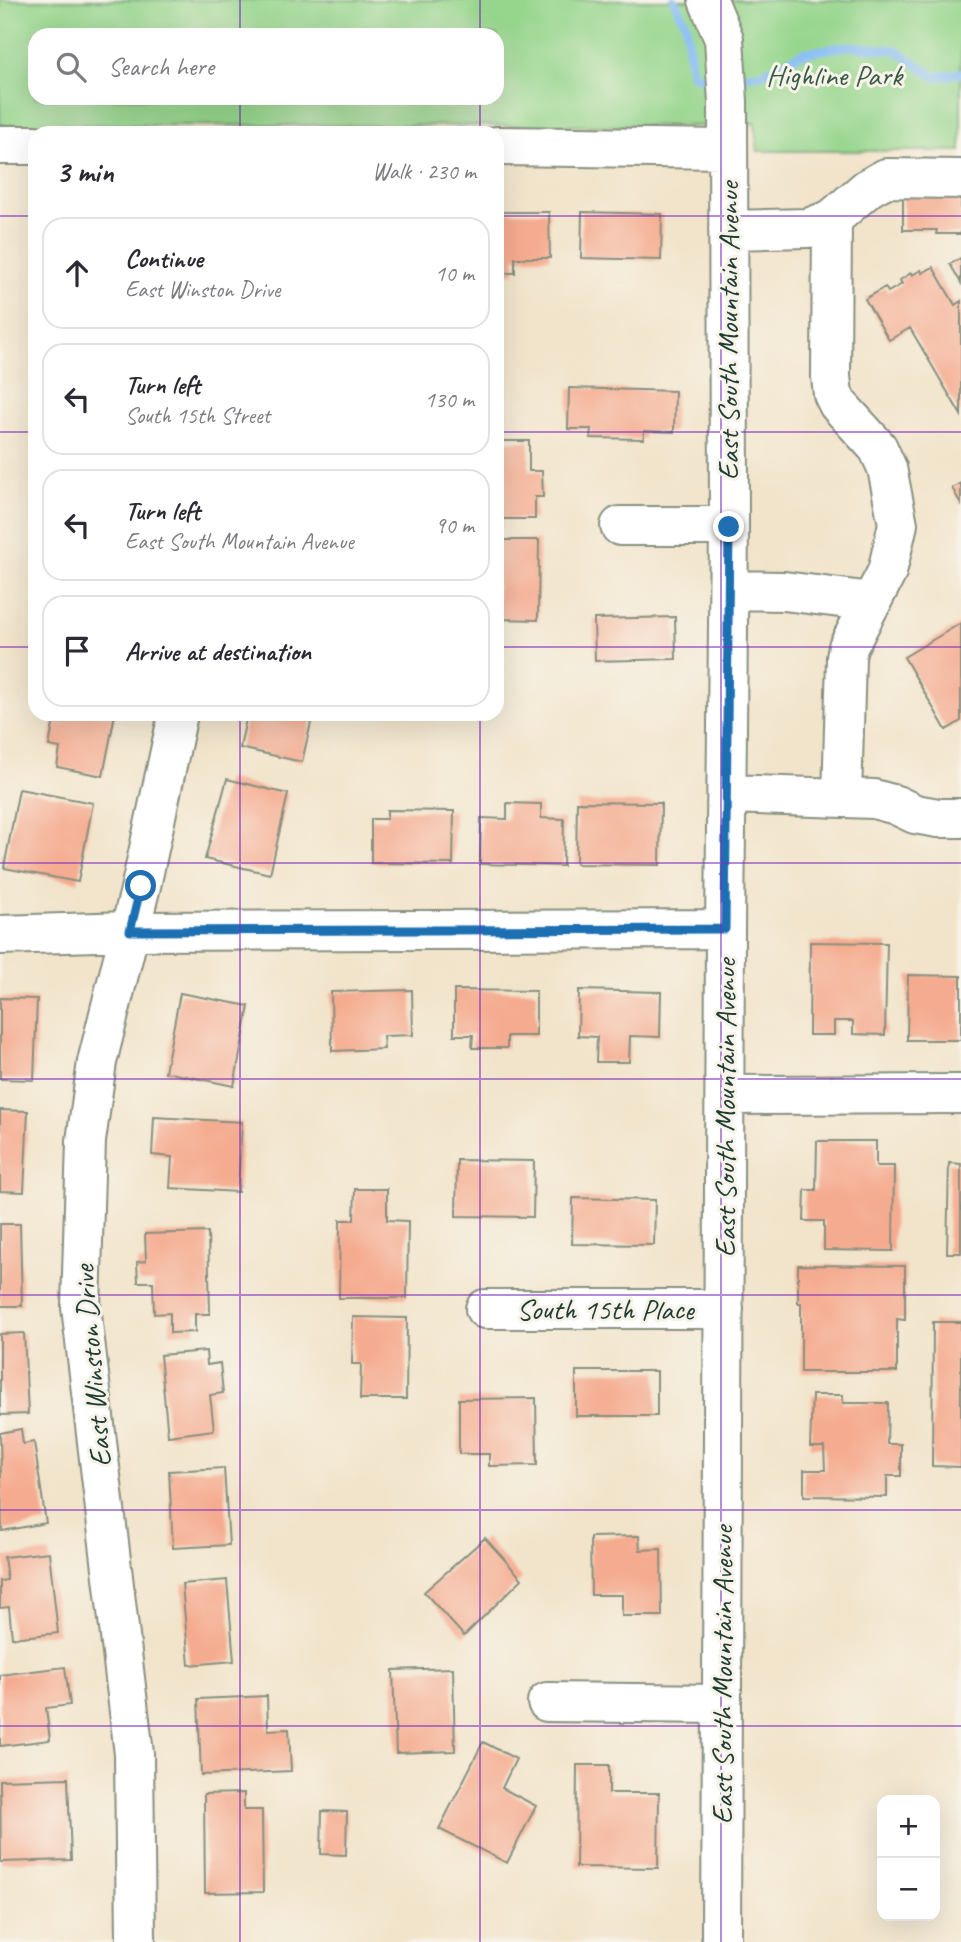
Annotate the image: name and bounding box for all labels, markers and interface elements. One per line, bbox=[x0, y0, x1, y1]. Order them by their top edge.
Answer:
search box bbox=[28, 28, 504, 105]
icon: search bbox=[52, 48, 90, 86]
text: Search here bbox=[108, 50, 214, 83]
park label: Highline Park bbox=[766, 56, 904, 94]
text: 3 min bbox=[56, 153, 113, 191]
text: Walk · 230 m bbox=[372, 157, 476, 186]
street label: East South Mountain Avenue bbox=[709, 180, 747, 480]
text: Continue bbox=[125, 242, 203, 275]
icon: ahead bbox=[58, 254, 96, 292]
text: 10 m bbox=[435, 259, 474, 288]
text: East Winston Drive bbox=[125, 275, 280, 304]
text: Turn left bbox=[125, 368, 200, 401]
icon: left bbox=[58, 380, 96, 418]
text: 130 m bbox=[425, 385, 474, 414]
text: South 15th Street bbox=[125, 401, 270, 430]
text: Turn left bbox=[125, 494, 200, 527]
icon: left bbox=[58, 506, 96, 544]
text: 90 m bbox=[435, 511, 474, 540]
route end bbox=[713, 511, 744, 542]
text: East South Mountain Avenue bbox=[125, 527, 354, 556]
icon: arrive bbox=[58, 632, 96, 670]
text: Arrive at destination bbox=[125, 635, 311, 668]
route start bbox=[125, 870, 156, 901]
street label: East South Mountain Avenue bbox=[706, 957, 744, 1257]
street label: East Winston Drive bbox=[64, 1261, 120, 1469]
street label: South 15th Place bbox=[516, 1290, 696, 1328]
street label: East South Mountain Avenue bbox=[703, 1524, 741, 1824]
map controls bbox=[877, 1795, 940, 1921]
button: + bbox=[877, 1795, 940, 1858]
button: − bbox=[877, 1858, 940, 1921]

